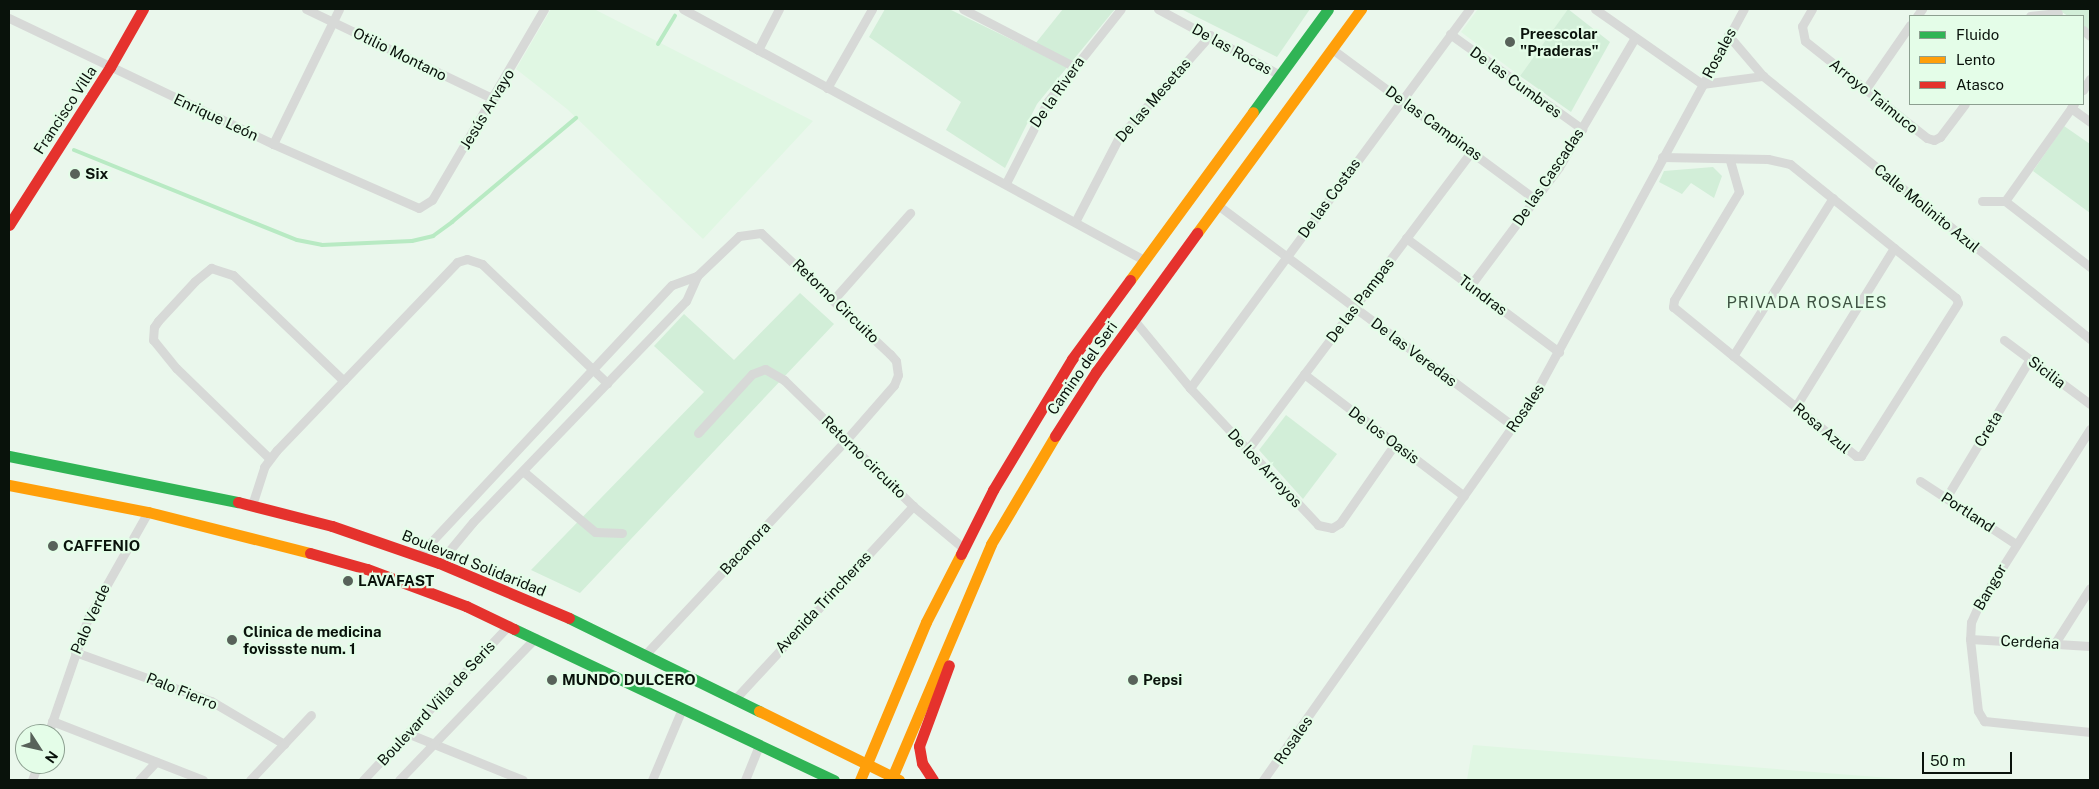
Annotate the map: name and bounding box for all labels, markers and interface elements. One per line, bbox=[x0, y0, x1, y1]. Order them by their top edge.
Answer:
legend bbox=[1909, 15, 2084, 105]
street label: De las Rocas bbox=[1189, 20, 1275, 78]
street label: Otilio Montano bbox=[350, 24, 450, 84]
place label: Preescolar "Praderas" bbox=[1520, 24, 1599, 59]
street label: Rosales bbox=[1698, 25, 1740, 81]
text: Fluido bbox=[1956, 26, 1999, 43]
marker: Preescolar "Praderas" bbox=[1504, 36, 1516, 48]
street label: De las Cumbres bbox=[1466, 43, 1566, 121]
text: Lento bbox=[1956, 51, 1995, 68]
street label: De la Rivera bbox=[1026, 53, 1088, 131]
street label: De las Mesetas bbox=[1112, 54, 1194, 146]
street label: Arroyo Taimuco bbox=[1826, 55, 1922, 137]
street label: Francisco Villa bbox=[30, 62, 100, 158]
street label: Jesús Arvayo bbox=[456, 66, 518, 152]
text: Atasco bbox=[1956, 76, 2004, 93]
street label: De las Campinas bbox=[1382, 82, 1486, 164]
street label: Enrique León bbox=[171, 90, 261, 144]
street label: De las Cascadas bbox=[1509, 125, 1587, 229]
street label: De las Costas bbox=[1294, 155, 1364, 241]
street label: Calle Molinito Azul bbox=[1871, 160, 1983, 256]
place label: Six bbox=[85, 165, 108, 183]
marker: Six bbox=[69, 168, 81, 180]
street label: De las Pampas bbox=[1322, 254, 1398, 346]
street label: Retorno Circuito bbox=[789, 255, 883, 347]
street label: Tundras bbox=[1455, 271, 1511, 319]
district label: PRIVADA ROSALES bbox=[1725, 293, 1889, 313]
street label: De las Veredas bbox=[1367, 314, 1461, 390]
street label: Camino del Seri bbox=[1043, 318, 1121, 418]
street label: Sicilia bbox=[2025, 352, 2069, 392]
street label: Rosales bbox=[1502, 380, 1548, 436]
street label: Rosa Azul bbox=[1790, 399, 1854, 457]
street label: De los Oasis bbox=[1345, 402, 1423, 468]
street label: Creta bbox=[1970, 408, 2006, 450]
street label: Retorno circuito bbox=[818, 412, 910, 502]
street label: De los Arroyos bbox=[1224, 425, 1306, 511]
street label: Portland bbox=[1938, 488, 1998, 536]
street label: Bacanora bbox=[716, 518, 774, 578]
street label: Boulevard Solidaridad bbox=[399, 526, 549, 600]
place label: CAFFENIO bbox=[63, 537, 140, 555]
marker: CAFFENIO bbox=[47, 540, 59, 552]
street label: Avenida Trincheras bbox=[771, 547, 875, 657]
street label: Bangor bbox=[1970, 561, 2010, 613]
place label: LAVAFAST bbox=[358, 572, 434, 590]
marker: LAVAFAST bbox=[342, 575, 354, 587]
street label: Palo Verde bbox=[67, 581, 113, 657]
place label: Clinica de medicina fovissste num. 1 bbox=[243, 622, 382, 657]
street label: Cerdeña bbox=[2000, 631, 2060, 653]
marker: Clinica de medicina fovissste num. 1 bbox=[225, 633, 239, 647]
street label: Boulevard Viila de Seris bbox=[373, 637, 499, 769]
street label: Palo Fierro bbox=[144, 669, 220, 713]
place label: MUNDO DULCERO bbox=[562, 671, 696, 689]
place label: Pepsi bbox=[1143, 671, 1182, 689]
marker: MUNDO DULCERO bbox=[546, 674, 558, 686]
marker: Pepsi bbox=[1127, 674, 1139, 686]
street label: Rosales bbox=[1270, 713, 1316, 767]
north arrow bbox=[15, 724, 65, 774]
scale bar bbox=[1924, 742, 2014, 774]
text: N bbox=[42, 748, 61, 766]
text: 50 m bbox=[1930, 752, 1965, 769]

